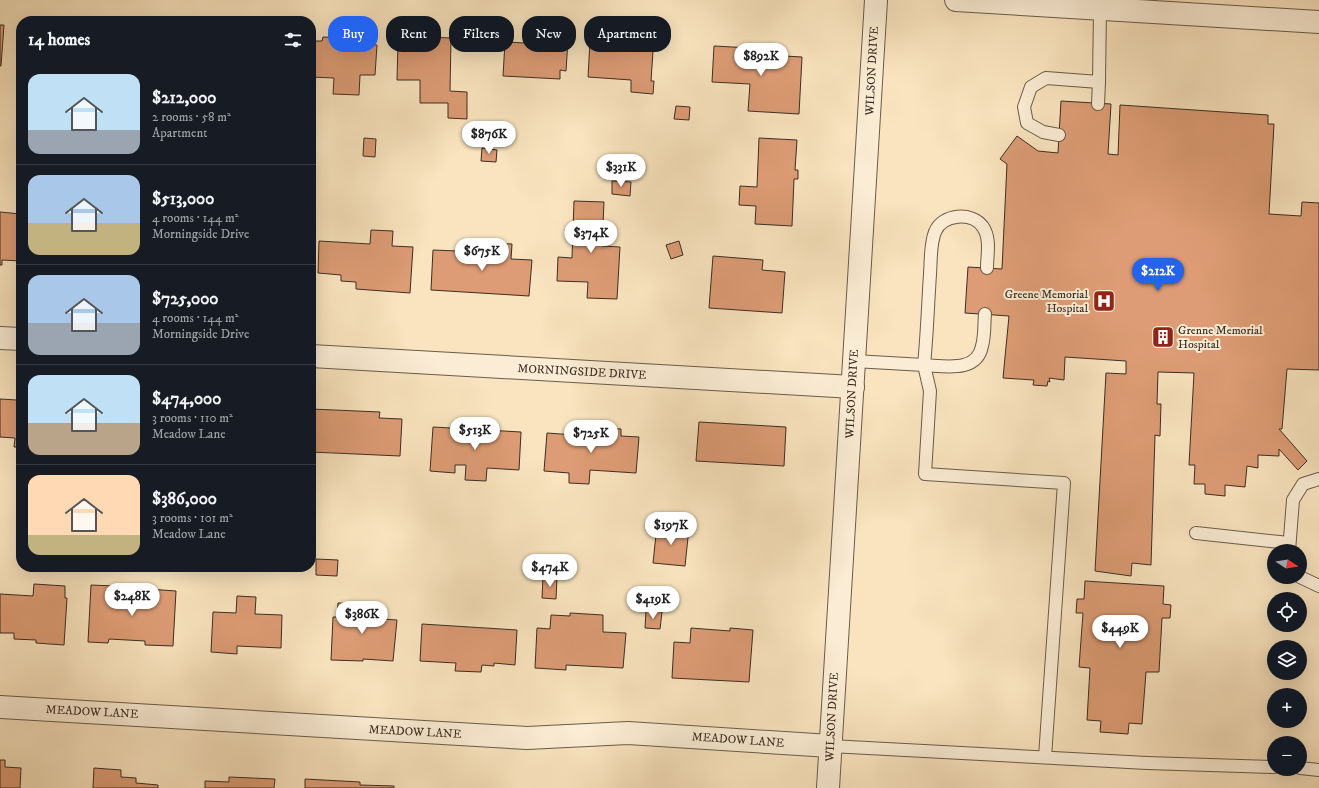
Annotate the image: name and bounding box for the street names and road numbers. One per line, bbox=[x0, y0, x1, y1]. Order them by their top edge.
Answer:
street label: WILSON DRIVE bbox=[862, 25, 882, 117]
street label: WILSON DRIVE bbox=[842, 348, 862, 440]
street label: MORNINGSIDE DRIVE bbox=[517, 361, 647, 383]
street label: WILSON DRIVE bbox=[822, 671, 842, 763]
street label: MEADOW LANE bbox=[45, 702, 139, 722]
street label: MEADOW LANE bbox=[368, 722, 462, 742]
street label: MEADOW LANE bbox=[691, 729, 785, 751]

